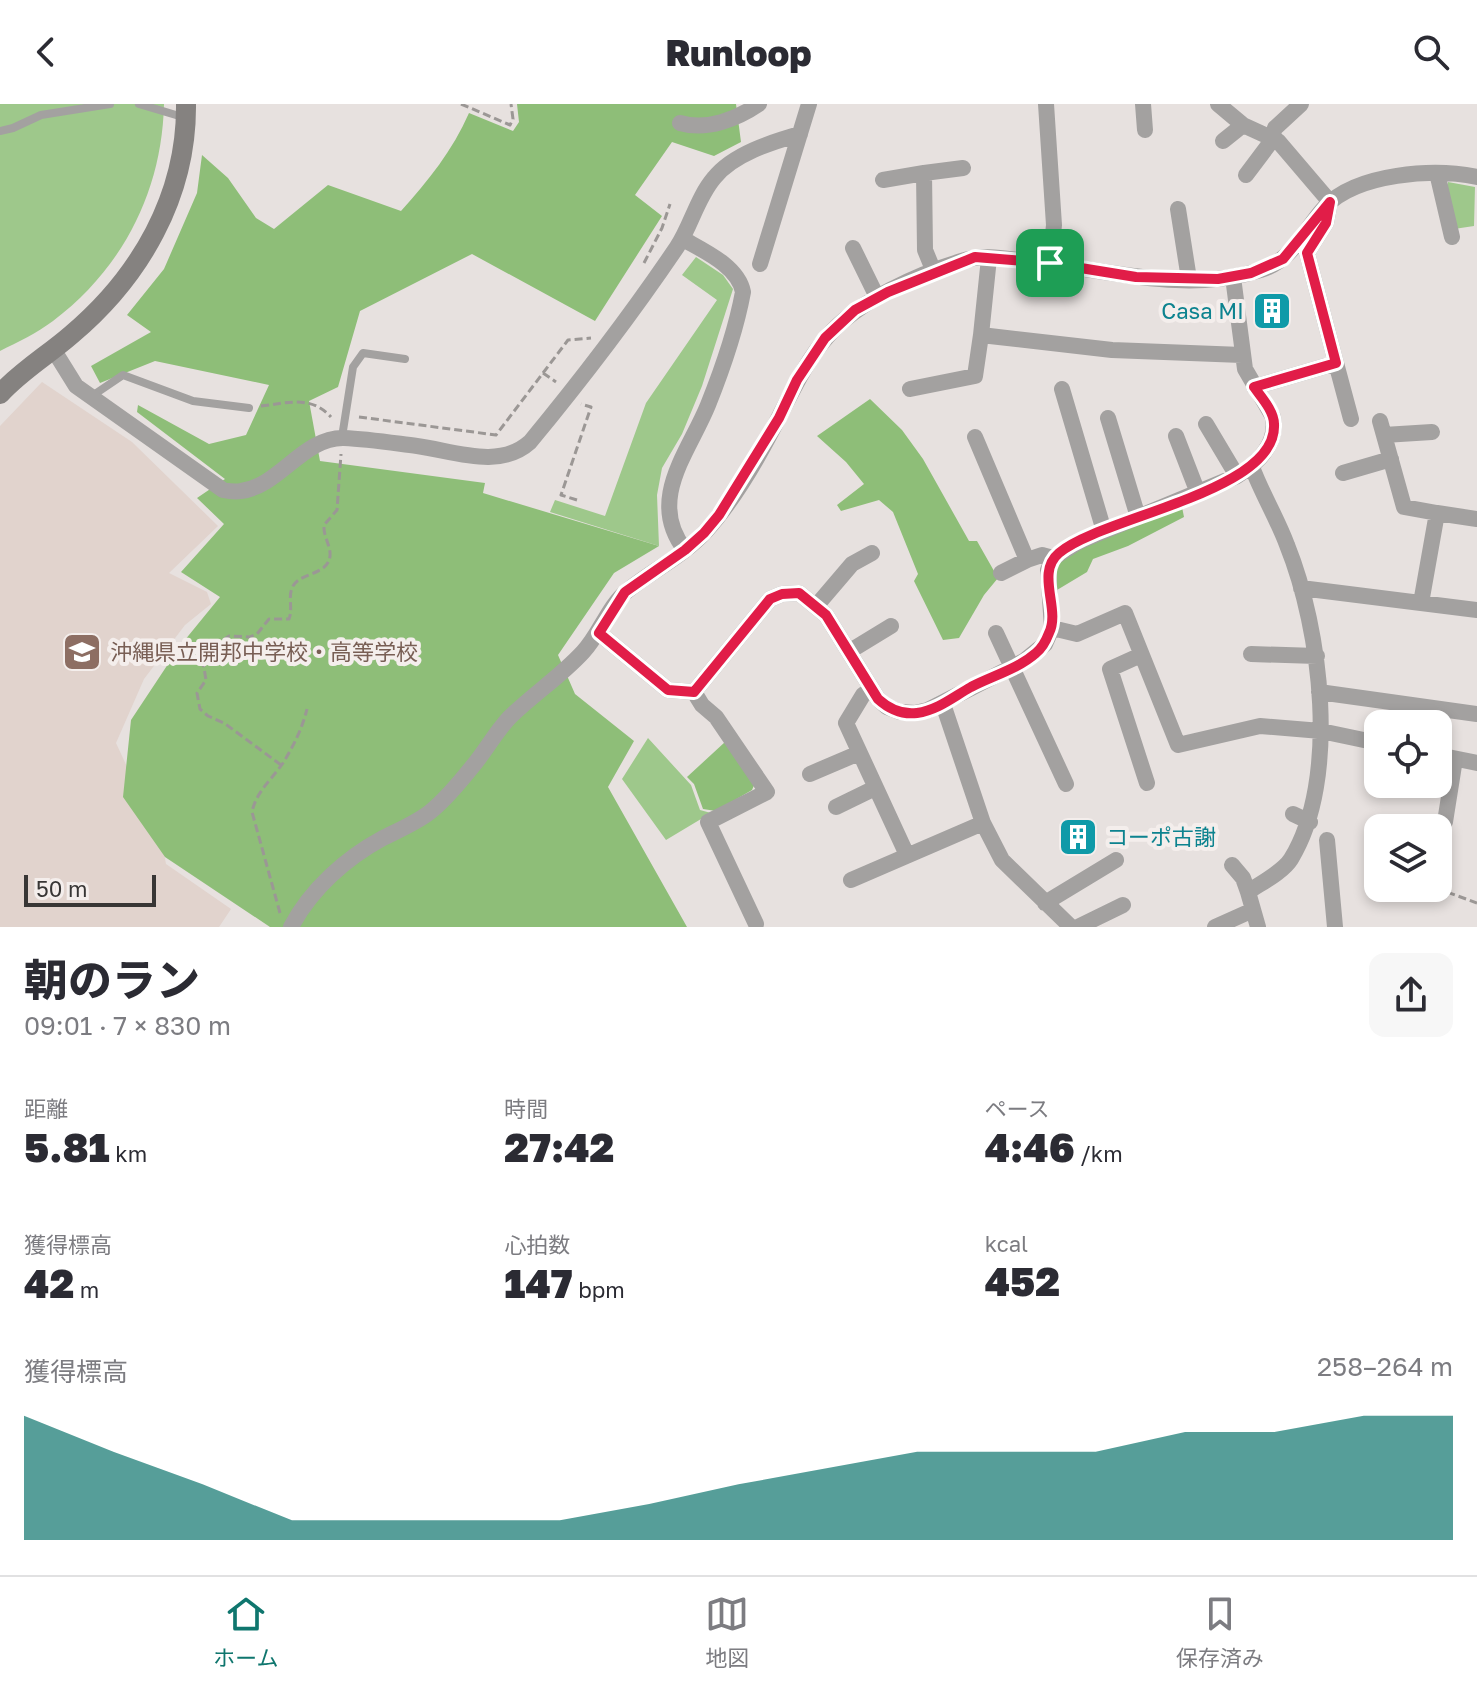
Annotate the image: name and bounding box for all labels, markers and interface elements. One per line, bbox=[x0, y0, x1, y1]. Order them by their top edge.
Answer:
icon: back bbox=[24, 30, 68, 74]
icon: search bbox=[1409, 30, 1453, 74]
text: Runloop bbox=[665, 31, 812, 74]
pin bbox=[1016, 229, 1084, 297]
icon: arrive bbox=[1028, 241, 1072, 285]
building icon: Casa MI bbox=[1251, 290, 1293, 332]
place label: Casa MI bbox=[1161, 297, 1244, 324]
school or university icon: 沖縄県立開邦中学校・高等学校 bbox=[61, 631, 103, 673]
place label: 沖縄県立開邦中学校・高等学校 bbox=[110, 638, 418, 665]
map controls bbox=[1364, 710, 1452, 902]
button: locate bbox=[1364, 710, 1452, 798]
button: layers bbox=[1364, 814, 1452, 902]
building icon: コーポ古謝 bbox=[1057, 816, 1099, 858]
place label: コーポ古謝 bbox=[1106, 823, 1216, 850]
scale bar bbox=[24, 871, 156, 907]
text: 50 m bbox=[36, 875, 87, 902]
text: 朝のラン bbox=[24, 953, 200, 1006]
button: share bbox=[1369, 953, 1453, 1037]
text: 09:01 · 7 × 830 m bbox=[24, 1010, 231, 1041]
text: 距離 bbox=[24, 1095, 68, 1122]
text: 時間 bbox=[504, 1095, 548, 1122]
text: ペース bbox=[985, 1095, 1050, 1122]
text: 5.81 bbox=[24, 1123, 110, 1171]
text: 27:42 bbox=[504, 1123, 614, 1171]
text: 4:46 bbox=[985, 1123, 1075, 1171]
text: km bbox=[110, 1140, 147, 1167]
text: /km bbox=[1075, 1140, 1123, 1167]
text: kcal bbox=[985, 1230, 1028, 1257]
text: 獲得標高 bbox=[24, 1231, 112, 1258]
text: 心拍数 bbox=[504, 1231, 570, 1258]
text: 452 bbox=[985, 1257, 1060, 1305]
text: 42 bbox=[24, 1259, 74, 1307]
text: 147 bbox=[504, 1259, 573, 1307]
text: m bbox=[74, 1276, 99, 1303]
text: bpm bbox=[573, 1276, 625, 1303]
text: 258–264 m bbox=[1317, 1351, 1453, 1382]
text: 獲得標高 bbox=[24, 1356, 128, 1387]
tab: ホーム bbox=[213, 1592, 279, 1672]
tab: 地図 bbox=[705, 1592, 749, 1672]
tab: 保存済み bbox=[1176, 1592, 1264, 1672]

